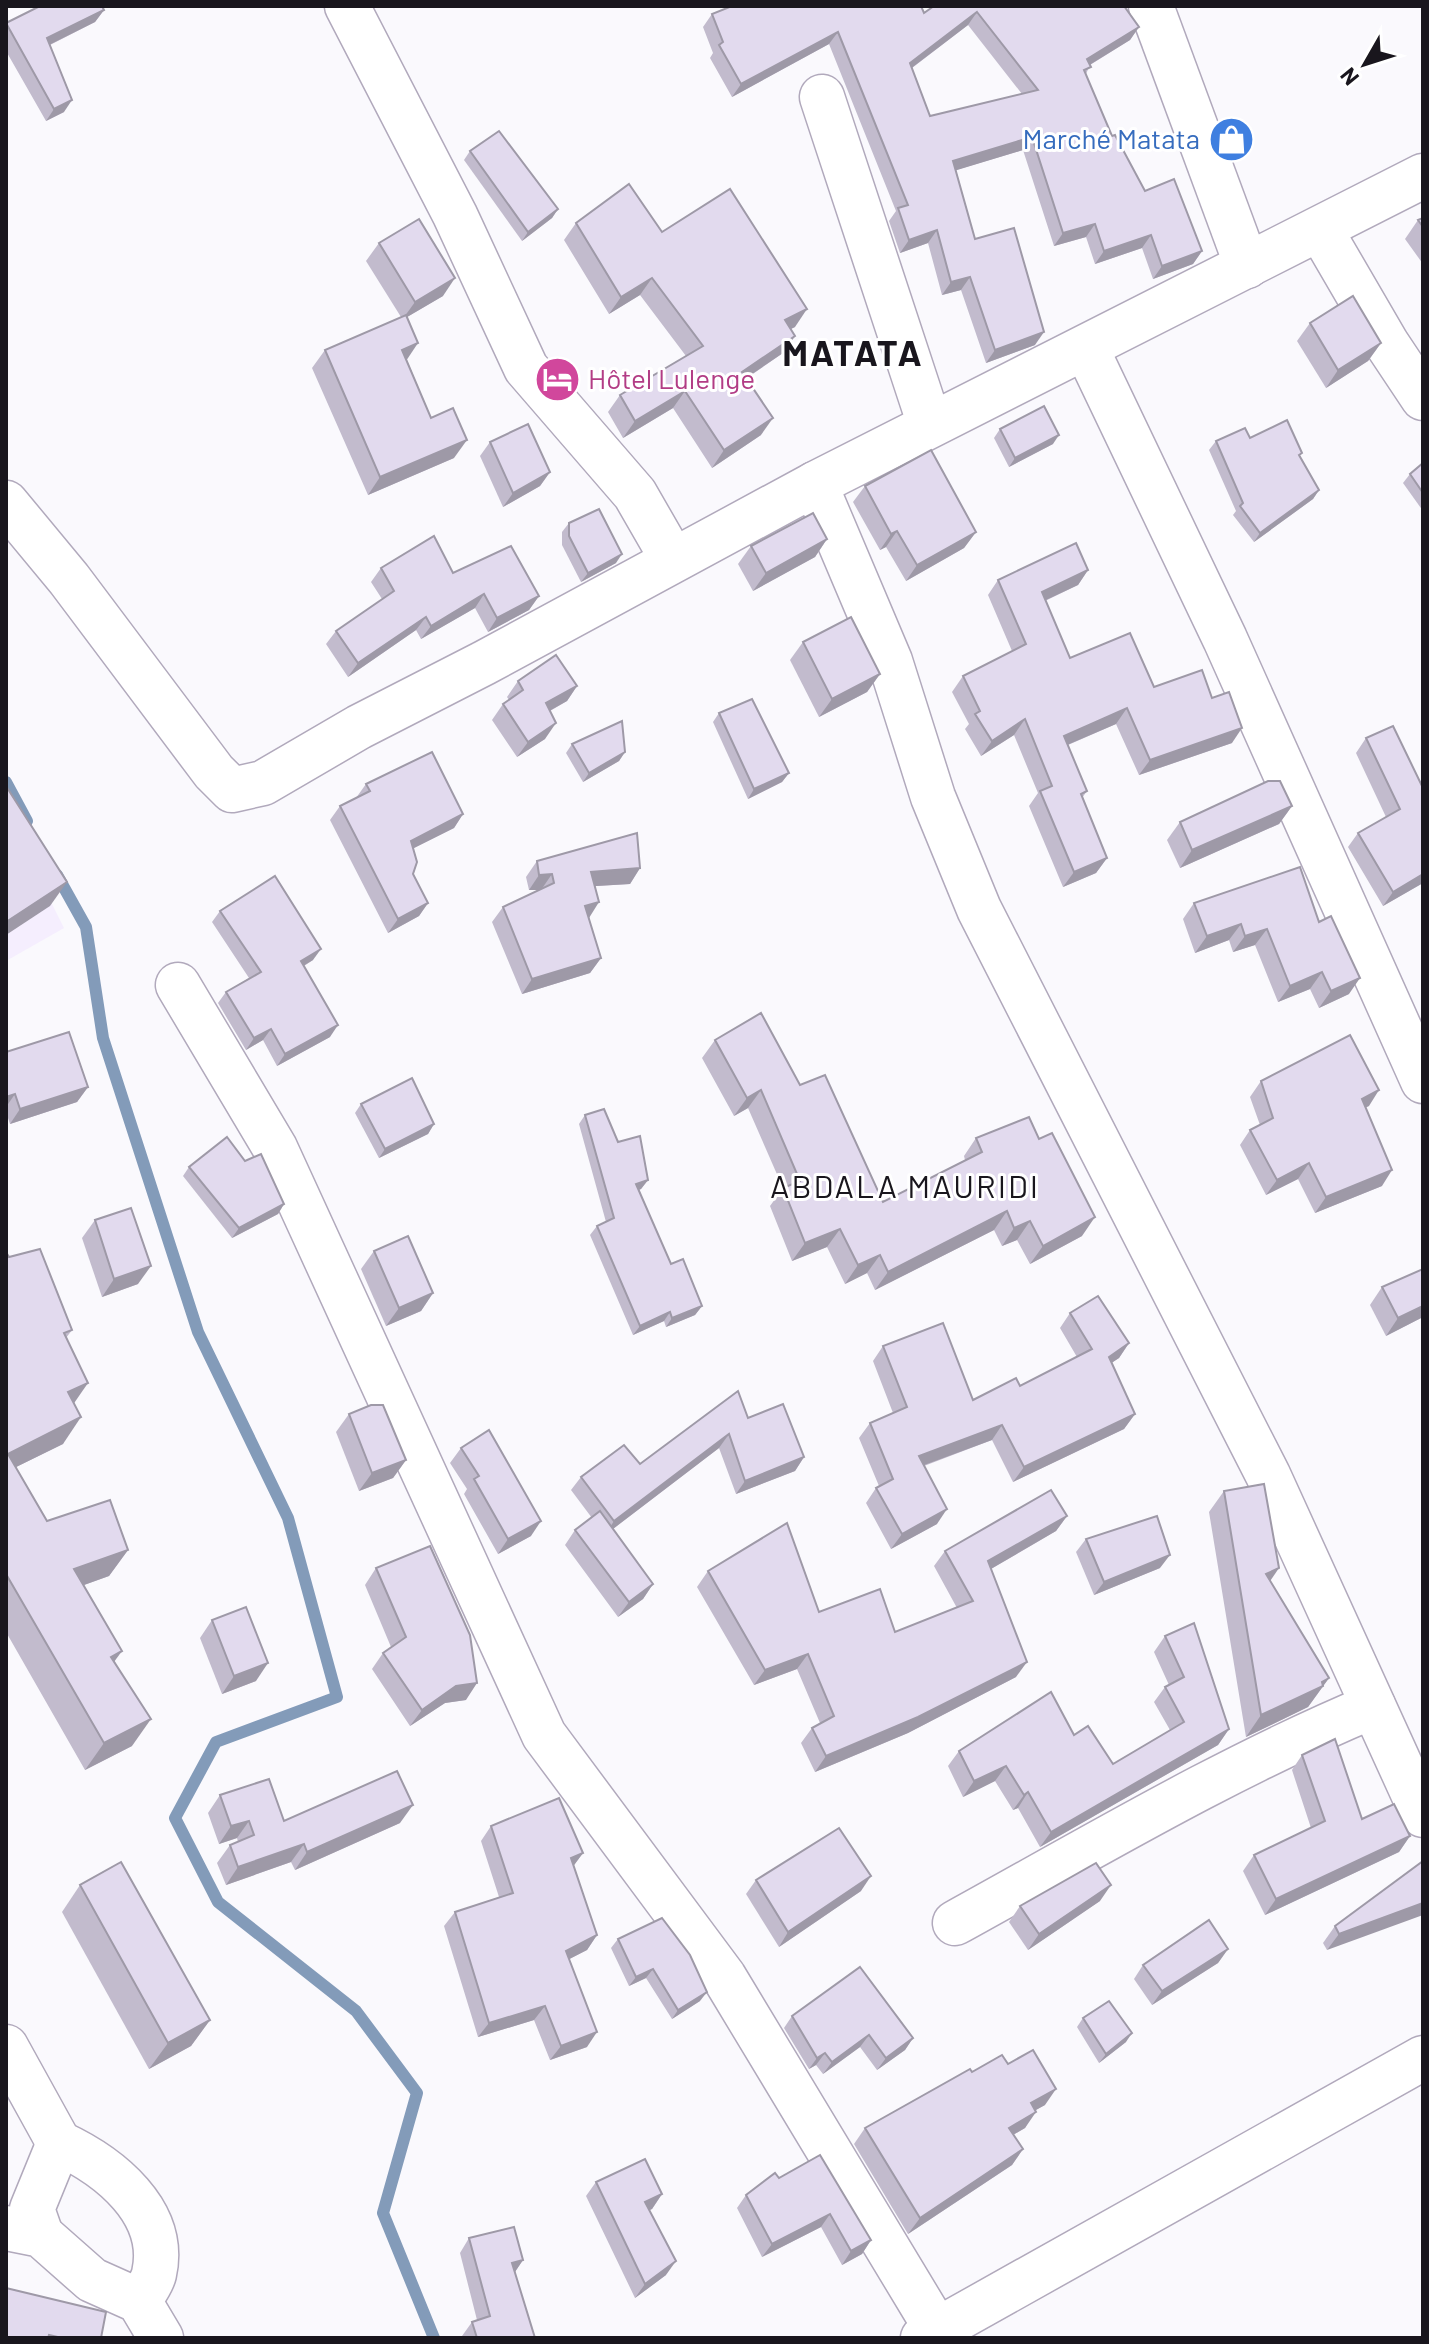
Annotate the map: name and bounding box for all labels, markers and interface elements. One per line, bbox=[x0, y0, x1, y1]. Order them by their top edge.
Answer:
north arrow bbox=[1325, 24, 1405, 104]
text: N bbox=[1334, 63, 1363, 91]
shop icon: Marché Matata bbox=[1207, 115, 1255, 163]
place label: Marché Matata bbox=[1023, 121, 1200, 155]
district label: MATATA bbox=[782, 330, 924, 373]
hotel icon: Hôtel Lulenge bbox=[533, 355, 581, 403]
place label: Hôtel Lulenge bbox=[588, 361, 755, 395]
district label: ABDALA MAURIDI bbox=[770, 1166, 1040, 1204]

